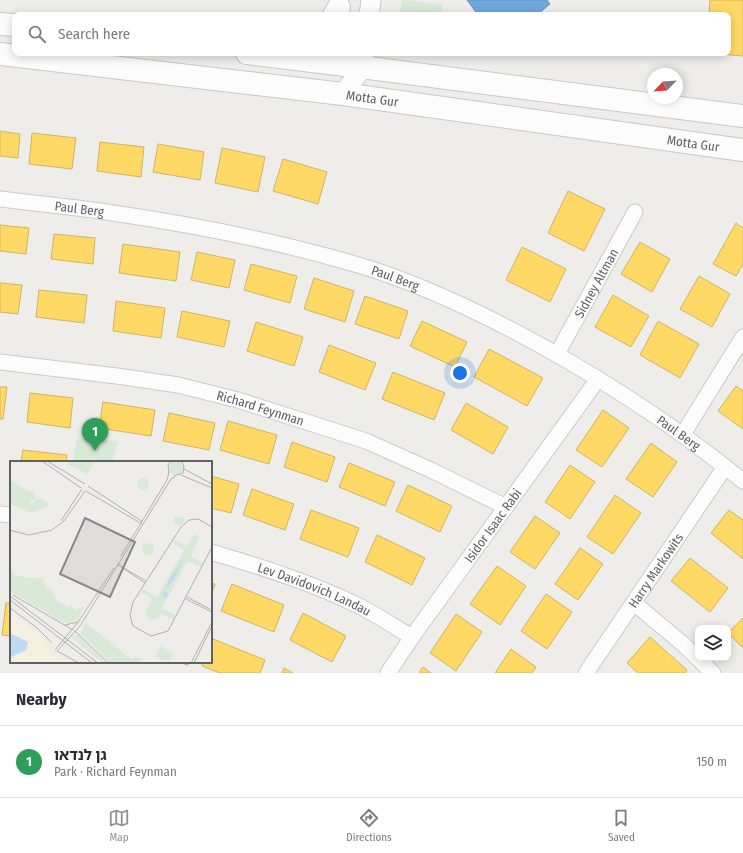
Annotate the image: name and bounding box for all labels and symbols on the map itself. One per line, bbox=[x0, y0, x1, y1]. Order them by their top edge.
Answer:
north arrow bbox=[647, 68, 683, 104]
street label: Motta Gur bbox=[345, 88, 400, 110]
street label: Motta Gur bbox=[666, 132, 721, 155]
street label: Paul Berg bbox=[54, 198, 106, 220]
street label: Sidney Altman bbox=[571, 246, 621, 320]
street label: Paul Berg bbox=[369, 263, 422, 294]
your location bbox=[450, 363, 470, 383]
street label: Richard Feynman bbox=[215, 388, 306, 429]
street label: Paul Berg bbox=[654, 412, 704, 454]
pin: 1 bbox=[82, 418, 108, 451]
inset map bbox=[10, 461, 212, 663]
street label: Isidor Isaac Rabi bbox=[461, 486, 525, 565]
street label: Harry Markowits bbox=[625, 530, 687, 611]
street label: Lev Davidovich Landau bbox=[256, 560, 374, 619]

